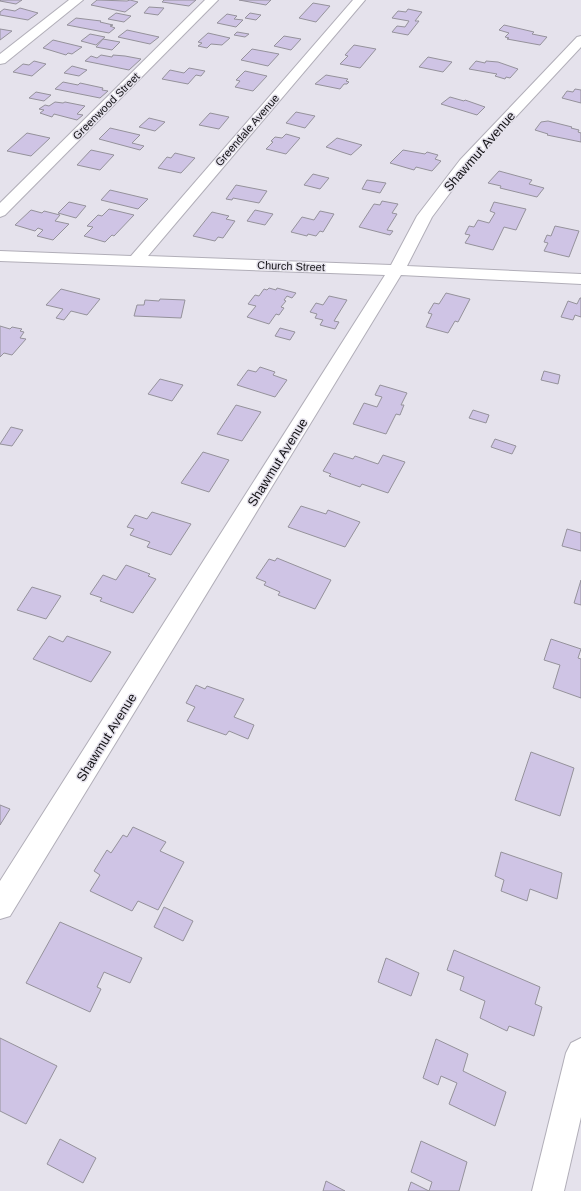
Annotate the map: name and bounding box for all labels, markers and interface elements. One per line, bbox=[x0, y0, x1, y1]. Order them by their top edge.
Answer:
street label: Greenwood Street bbox=[70, 70, 142, 142]
street label: Greendale Avenue bbox=[213, 92, 281, 168]
street label: Shawmut Avenue bbox=[441, 108, 518, 194]
street label: Church Street bbox=[257, 259, 325, 273]
street label: Shawmut Avenue bbox=[244, 415, 311, 509]
street label: Shawmut Avenue bbox=[73, 690, 140, 784]

